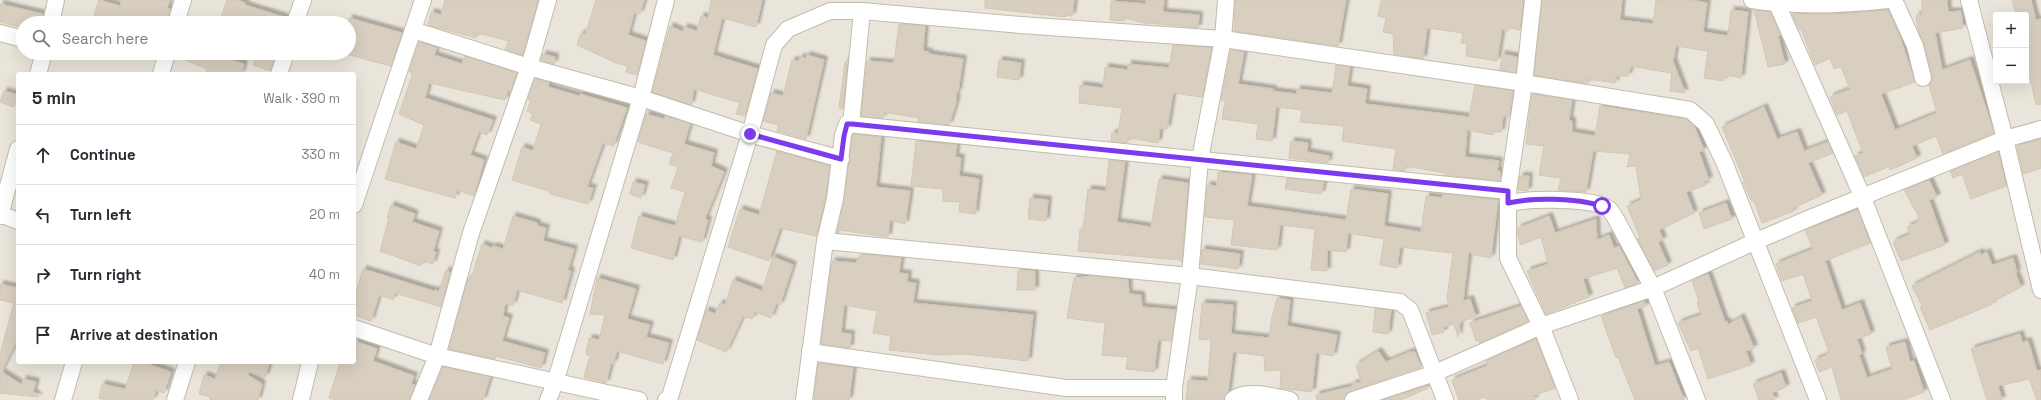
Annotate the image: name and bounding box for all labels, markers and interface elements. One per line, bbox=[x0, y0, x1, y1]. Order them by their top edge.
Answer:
map controls bbox=[1993, 12, 2029, 84]
button: + bbox=[1993, 12, 2029, 48]
search box bbox=[16, 16, 356, 60]
icon: search bbox=[30, 27, 52, 49]
text: Search here bbox=[62, 29, 148, 48]
button: − bbox=[1993, 48, 2029, 84]
text: 5 min bbox=[32, 87, 76, 109]
text: Walk · 390 m bbox=[263, 90, 340, 107]
route end bbox=[741, 125, 759, 143]
icon: ahead bbox=[32, 144, 54, 166]
text: Continue bbox=[70, 145, 136, 164]
text: 330 m bbox=[301, 146, 340, 163]
route start bbox=[1593, 197, 1611, 215]
icon: left bbox=[32, 204, 54, 226]
text: Turn left bbox=[70, 205, 132, 224]
text: 20 m bbox=[309, 206, 340, 223]
icon: right bbox=[32, 264, 54, 286]
text: Turn right bbox=[70, 265, 141, 284]
text: 40 m bbox=[309, 266, 340, 283]
icon: arrive bbox=[32, 324, 54, 346]
text: Arrive at destination bbox=[70, 325, 218, 344]

